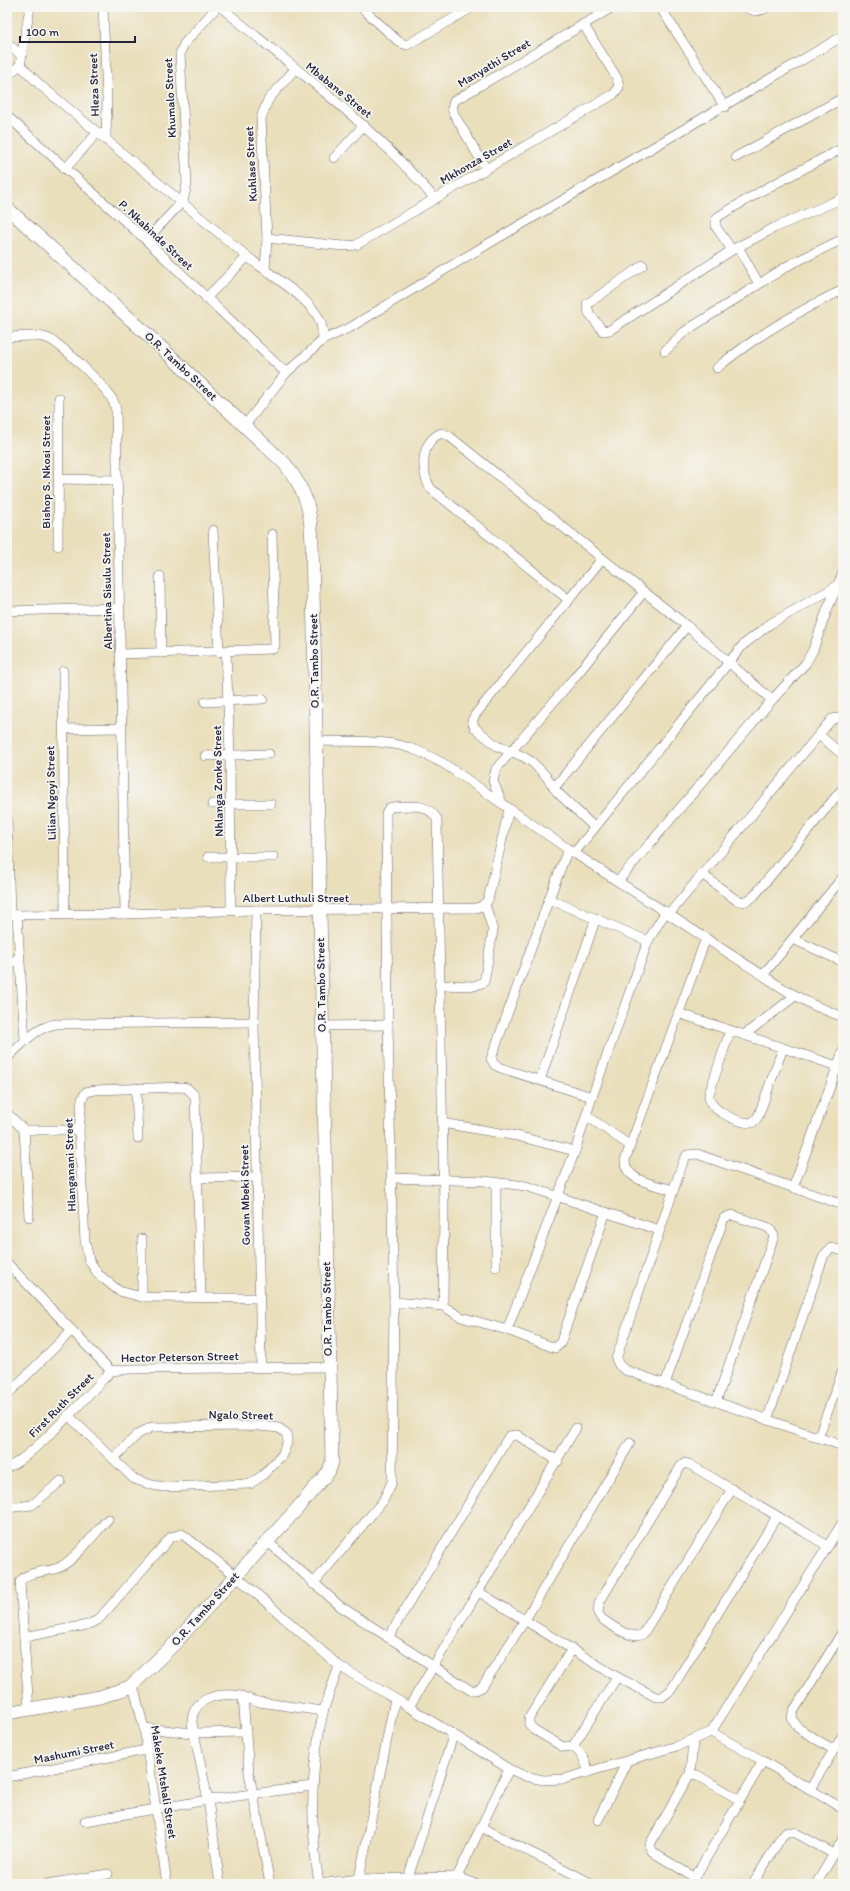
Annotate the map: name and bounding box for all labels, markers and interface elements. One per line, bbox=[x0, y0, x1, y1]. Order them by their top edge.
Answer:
scale bar bbox=[20, 18, 135, 44]
text: 100 m bbox=[26, 25, 59, 39]
street label: Manyathi Street bbox=[455, 35, 533, 90]
street label: Hleza Street bbox=[86, 53, 102, 117]
street label: Khumalo Street bbox=[161, 57, 179, 138]
street label: Mbabane Street bbox=[303, 59, 375, 121]
street label: Kuhlase Street bbox=[242, 125, 260, 202]
street label: Mkhonza Street bbox=[437, 134, 515, 187]
street label: P. Nkabinde Street bbox=[116, 197, 196, 273]
street label: O.R. Tambo Street bbox=[142, 329, 221, 404]
street label: Bishop S. Nkosi Street bbox=[39, 415, 53, 529]
street label: Albertina Sisulu Street bbox=[99, 532, 115, 650]
street label: O.R. Tambo Street bbox=[306, 613, 322, 708]
street label: Nhlanga Zonke Street bbox=[210, 725, 226, 837]
street label: Lilian Ngoyi Street bbox=[43, 745, 59, 840]
street label: Albert Luthuli Street bbox=[243, 891, 350, 905]
street label: O.R. Tambo Street bbox=[313, 937, 329, 1032]
street label: Hlanganani Street bbox=[61, 1117, 79, 1212]
street label: Govan Mbeki Street bbox=[237, 1144, 253, 1245]
street label: O.R. Tambo Street bbox=[319, 1261, 335, 1356]
street label: Hector Peterson Street bbox=[121, 1349, 240, 1365]
street label: First Ruth Street bbox=[26, 1369, 97, 1440]
street label: Ngalo Street bbox=[209, 1407, 274, 1423]
street label: O.R. Tambo Street bbox=[168, 1569, 242, 1649]
street label: Makeke Mtshali Street bbox=[148, 1724, 180, 1840]
street label: Mashumi Street bbox=[33, 1737, 116, 1767]

